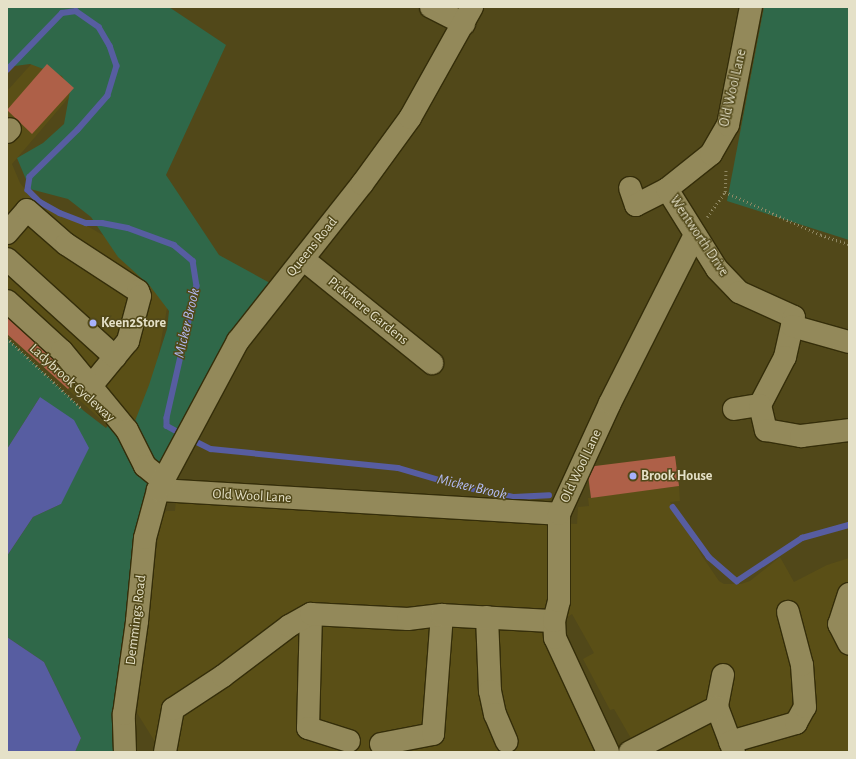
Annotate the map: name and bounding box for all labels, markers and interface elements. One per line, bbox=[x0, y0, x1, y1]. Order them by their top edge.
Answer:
street label: Old Wool Lane bbox=[716, 48, 750, 128]
street label: Wentworth Drive bbox=[666, 192, 732, 280]
street label: Queens Road bbox=[283, 214, 341, 280]
street label: Pickmere Gardens bbox=[324, 273, 412, 349]
water label: Micker Brook bbox=[170, 286, 204, 360]
place label: Keen2Store bbox=[101, 315, 166, 331]
marker: Keen2Store bbox=[88, 318, 98, 328]
street label: Ladybrook Cycleway bbox=[26, 340, 118, 426]
street label: Old Wool Lane bbox=[557, 427, 605, 505]
place label: Brook House bbox=[641, 468, 712, 484]
water label: Micker Brook bbox=[435, 470, 509, 504]
marker: Brook House bbox=[628, 471, 638, 481]
street label: Old Wool Lane bbox=[212, 486, 292, 506]
street label: Demmings Road bbox=[122, 574, 150, 666]

